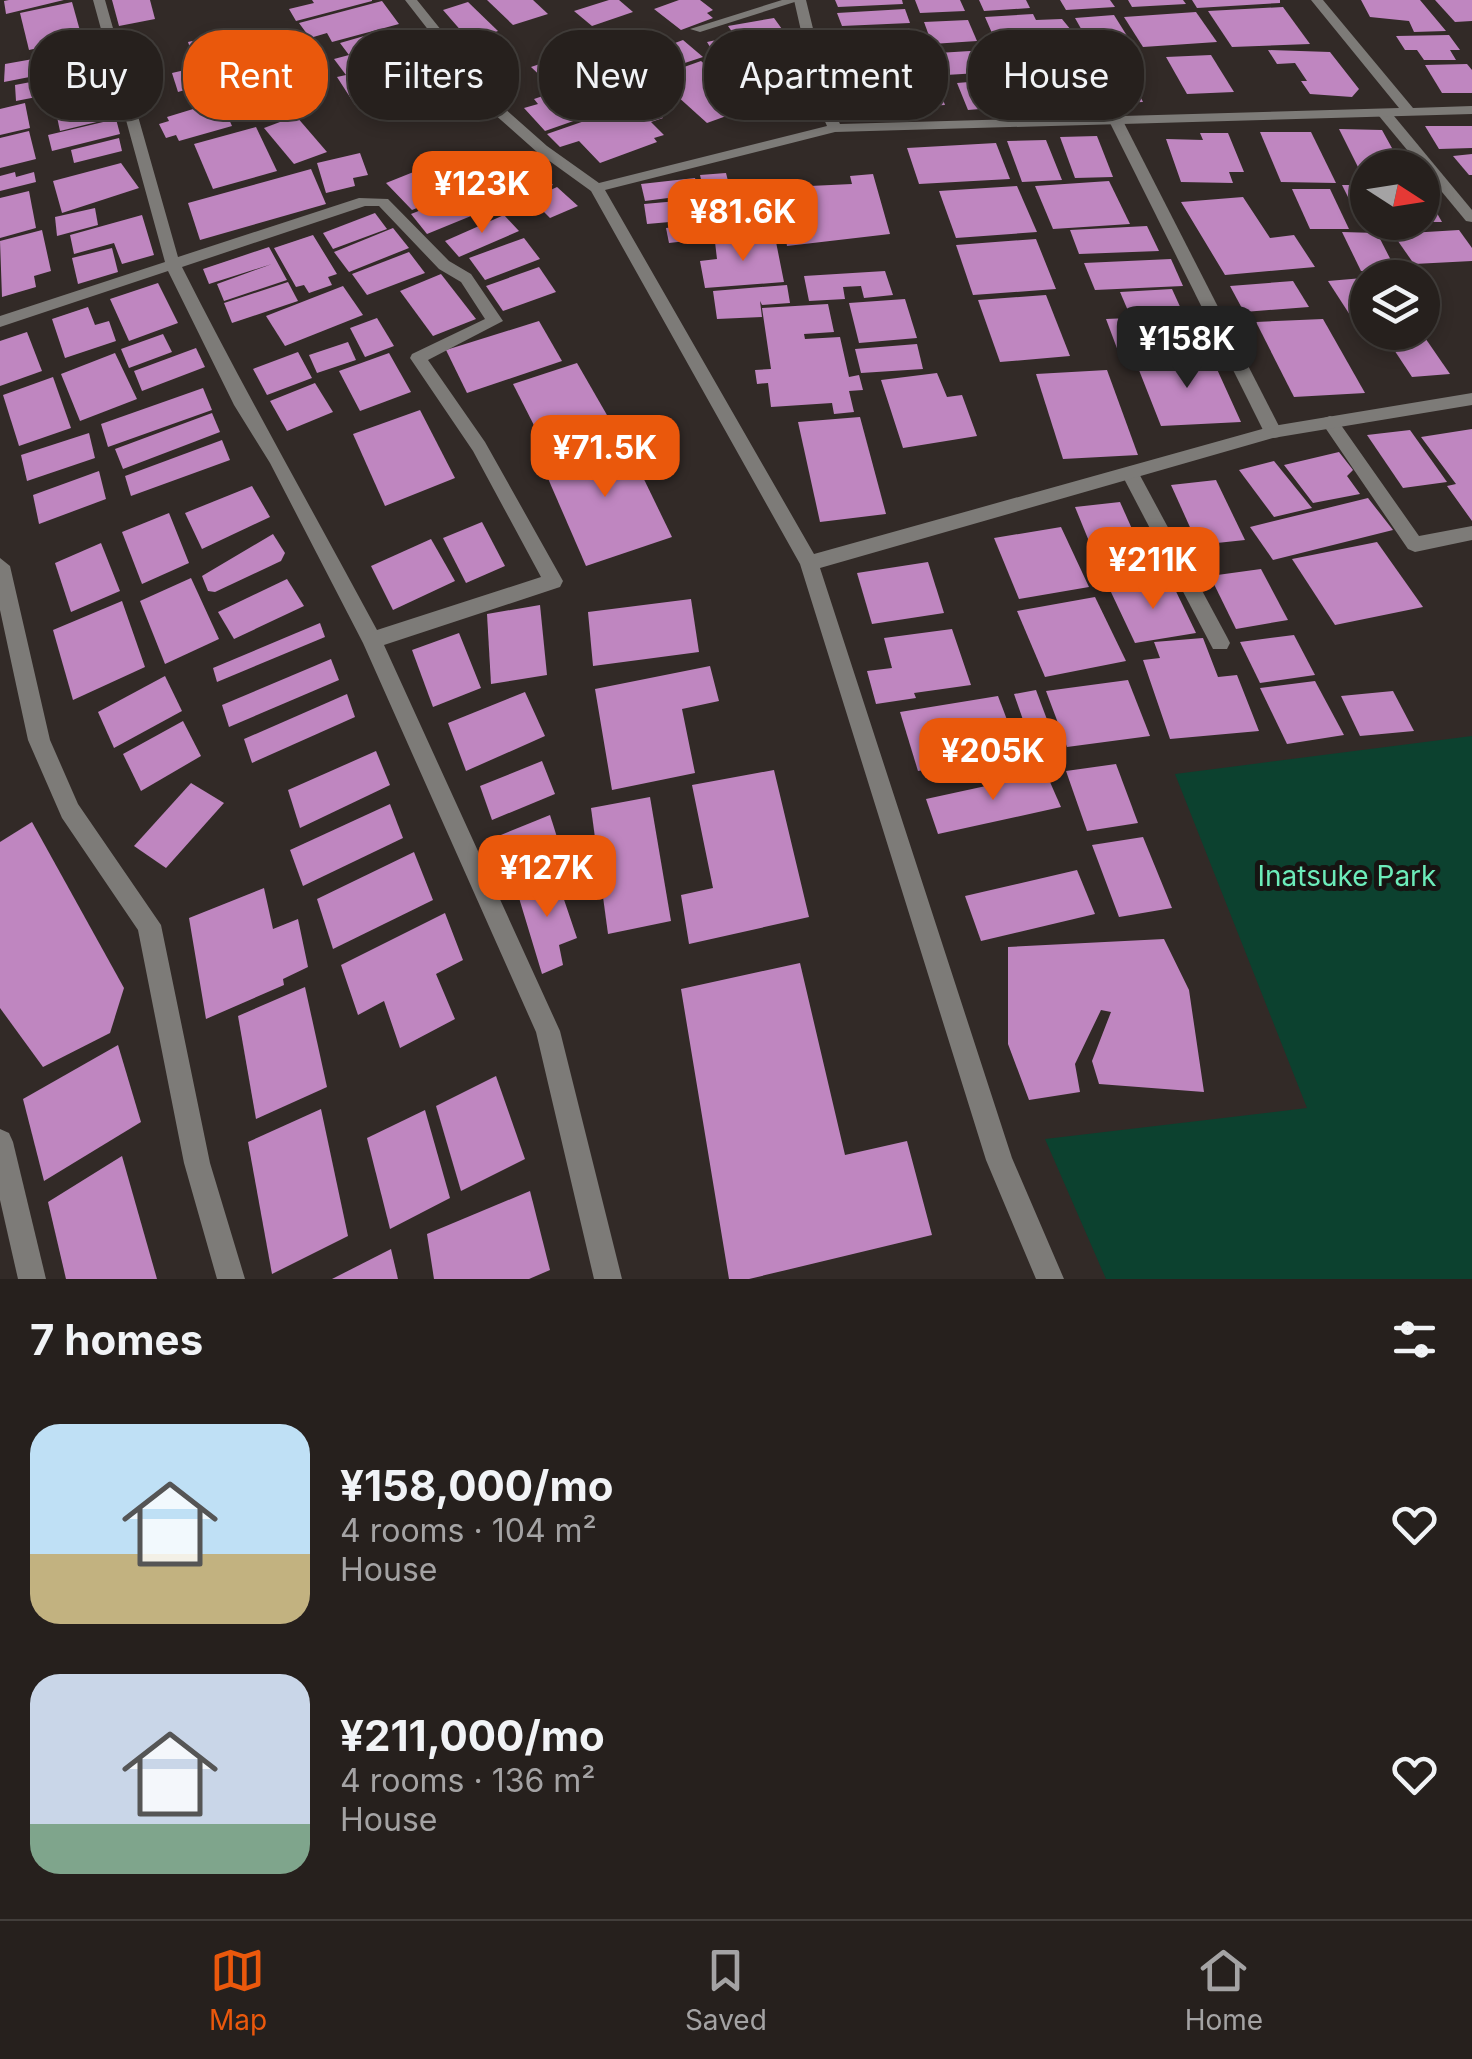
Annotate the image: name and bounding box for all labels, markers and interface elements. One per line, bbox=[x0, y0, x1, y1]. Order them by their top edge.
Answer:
chip: Buy bbox=[30, 30, 163, 120]
chip: Rent bbox=[183, 30, 328, 120]
chip: Filters bbox=[348, 30, 519, 120]
chip: New bbox=[539, 30, 684, 120]
chip: Apartment bbox=[704, 30, 948, 120]
chip: House bbox=[968, 30, 1144, 120]
north arrow bbox=[1350, 150, 1440, 240]
map controls bbox=[1350, 150, 1440, 350]
pin: ¥123K bbox=[412, 151, 552, 236]
text: ¥123K bbox=[434, 164, 530, 203]
pin: ¥81.6K bbox=[662, 179, 824, 264]
text: ¥81.6K bbox=[690, 192, 796, 231]
button: layers bbox=[1350, 260, 1440, 350]
pin: ¥158K bbox=[1117, 306, 1257, 391]
text: ¥158K bbox=[1139, 319, 1235, 358]
pin: ¥71.5K bbox=[524, 415, 686, 500]
text: ¥71.5K bbox=[553, 428, 657, 467]
pin: ¥211K bbox=[1083, 527, 1223, 612]
text: ¥211K bbox=[1108, 540, 1198, 579]
pin: ¥205K bbox=[923, 718, 1063, 803]
text: ¥205K bbox=[941, 731, 1045, 770]
pin: ¥127K bbox=[477, 835, 617, 920]
text: ¥127K bbox=[500, 848, 594, 887]
park label: Inatsuke Park bbox=[1258, 859, 1436, 893]
icon: filters bbox=[1387, 1312, 1442, 1367]
text: 7 homes bbox=[30, 1314, 203, 1365]
text: ¥158,000/mo bbox=[340, 1460, 614, 1511]
icon: home bbox=[110, 1464, 230, 1584]
icon: heart bbox=[1387, 1497, 1442, 1552]
text: 4 rooms · 104 m² bbox=[340, 1511, 597, 1550]
text: House bbox=[340, 1550, 437, 1589]
text: ¥211,000/mo bbox=[340, 1710, 605, 1761]
icon: home bbox=[110, 1714, 230, 1834]
icon: heart bbox=[1387, 1747, 1442, 1802]
text: 4 rooms · 136 m² bbox=[340, 1761, 596, 1800]
text: House bbox=[340, 1800, 437, 1839]
tab: Map bbox=[209, 1943, 267, 2037]
tab: Saved bbox=[685, 1943, 767, 2037]
tab: Home bbox=[1185, 1943, 1263, 2037]

